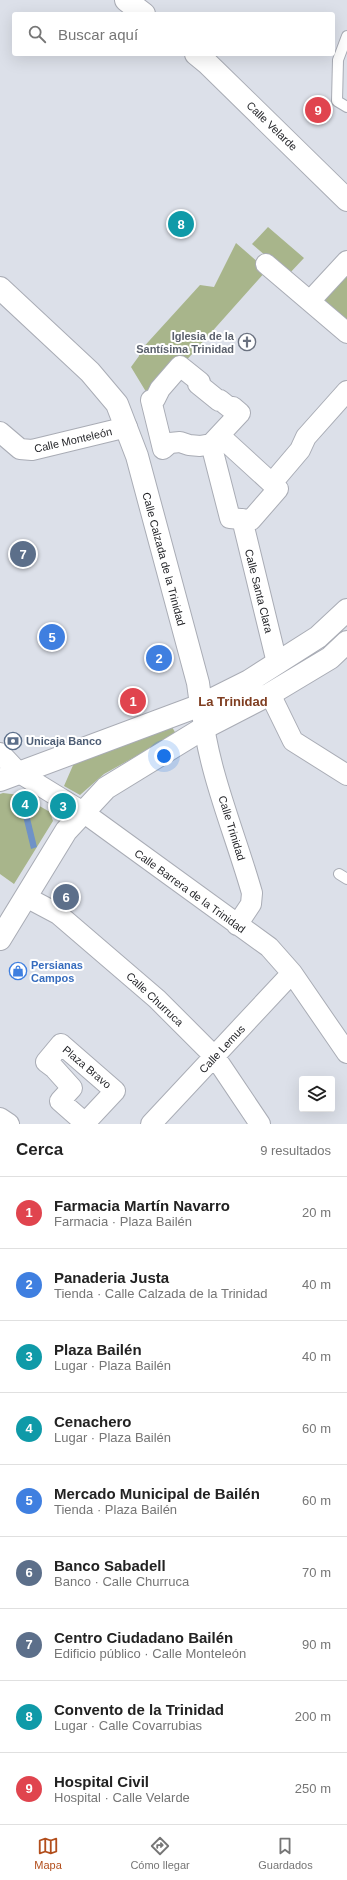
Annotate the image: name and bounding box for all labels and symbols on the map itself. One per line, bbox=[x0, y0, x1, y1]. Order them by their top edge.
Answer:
pin: 9 bbox=[305, 95, 331, 125]
street label: Calle Velarde bbox=[244, 99, 300, 153]
pin: 8 bbox=[168, 209, 194, 239]
place label: Iglesia de la Santísima Trinidad bbox=[136, 330, 235, 355]
church icon: Iglesia de la Santísima Trinidad bbox=[237, 332, 257, 352]
street label: Calle Monteleón bbox=[33, 425, 113, 455]
street label: Calle Calzada de la Trinidad bbox=[140, 491, 188, 627]
pin: 7 bbox=[10, 539, 36, 569]
street label: Calle Santa Clara bbox=[243, 548, 275, 635]
pin: 5 bbox=[39, 622, 65, 652]
pin: 2 bbox=[146, 643, 172, 673]
pin: 1 bbox=[120, 686, 146, 716]
district label: La Trinidad bbox=[198, 694, 268, 709]
bank icon: Unicaja Banco bbox=[3, 731, 23, 751]
place label: Unicaja Banco bbox=[26, 735, 102, 747]
your location bbox=[154, 746, 174, 766]
pin: 4 bbox=[12, 789, 38, 819]
pin: 3 bbox=[50, 791, 76, 821]
street label: Calle Trinidad bbox=[216, 794, 248, 862]
street label: Calle Barrera de la Trinidad bbox=[132, 847, 248, 935]
pin: 6 bbox=[53, 882, 79, 912]
place label: Persianas Campos bbox=[31, 959, 83, 984]
shop icon: Persianas Campos bbox=[8, 961, 28, 981]
street label: Calle Churruca bbox=[124, 970, 187, 1029]
street label: Calle Lemus bbox=[197, 1022, 248, 1075]
street label: Plaza Bravo bbox=[60, 1043, 114, 1091]

